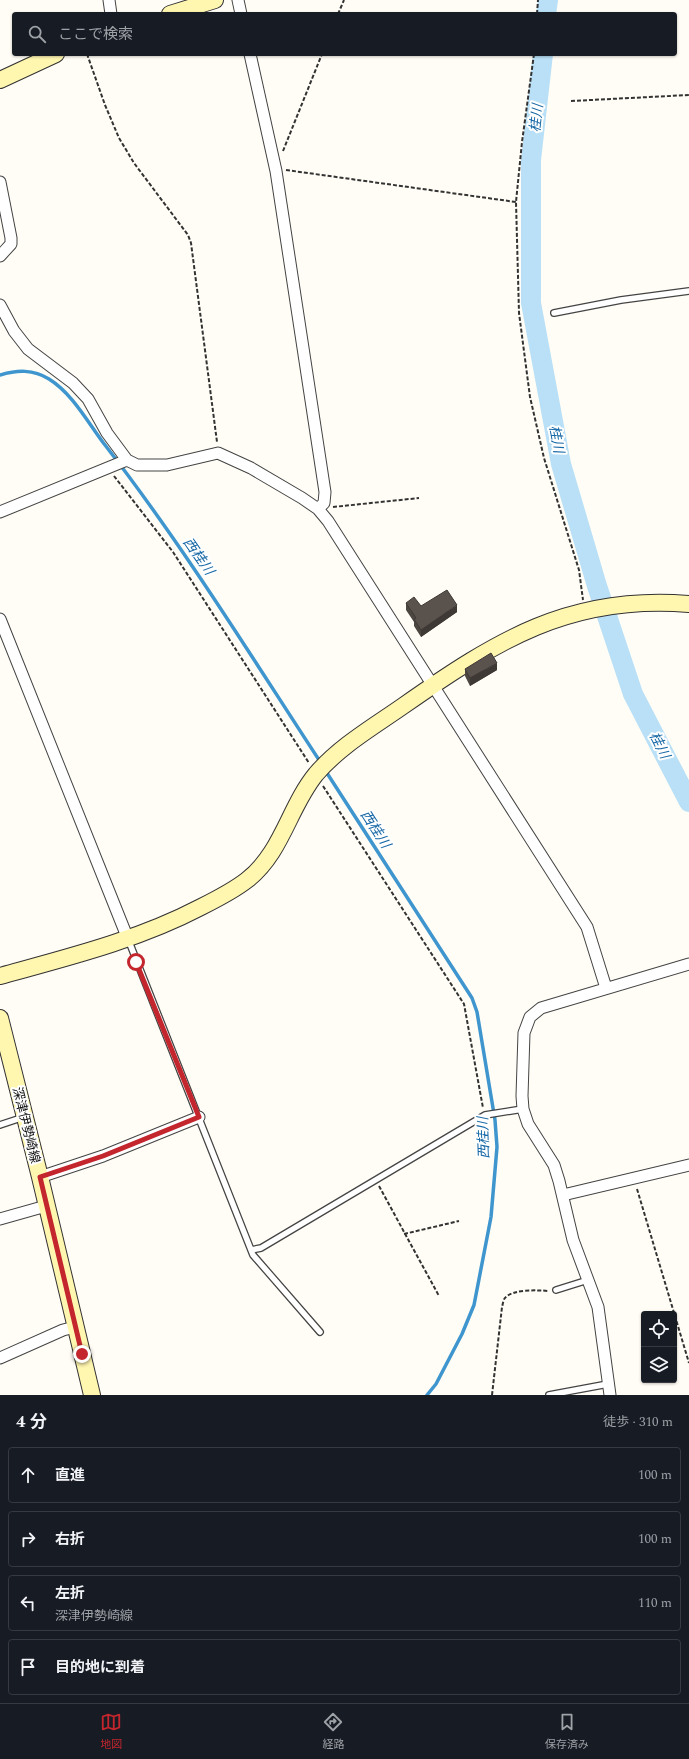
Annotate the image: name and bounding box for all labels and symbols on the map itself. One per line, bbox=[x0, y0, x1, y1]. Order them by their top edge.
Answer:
water label: 桂川 bbox=[525, 101, 549, 133]
water label: 桂川 bbox=[544, 423, 570, 457]
water label: 西桂川 bbox=[178, 533, 220, 581]
water label: 桂川 bbox=[644, 728, 676, 764]
water label: 西桂川 bbox=[355, 806, 397, 854]
route start bbox=[127, 953, 145, 971]
street label: 深津伊勢崎線 bbox=[7, 1085, 45, 1166]
water label: 西桂川 bbox=[472, 1115, 495, 1159]
route end bbox=[73, 1345, 91, 1363]

